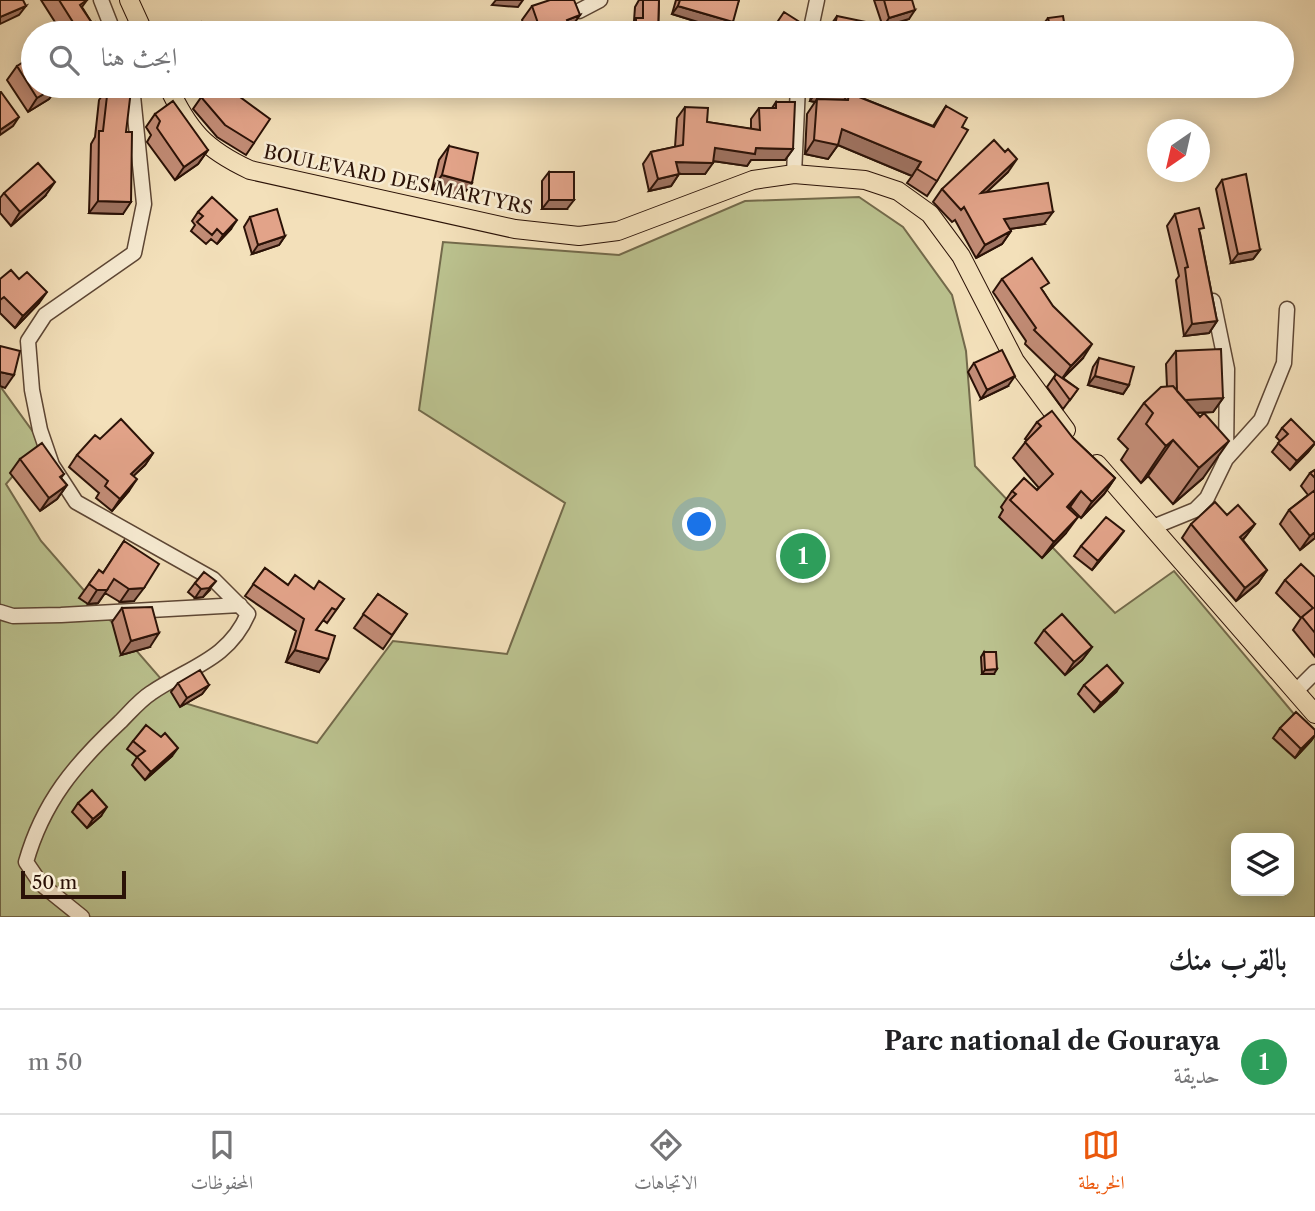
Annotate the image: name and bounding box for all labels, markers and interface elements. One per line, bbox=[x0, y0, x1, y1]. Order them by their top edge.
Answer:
search box bbox=[21, 21, 1294, 98]
icon: search bbox=[45, 41, 83, 79]
text: ابحث هنا bbox=[101, 41, 177, 73]
north arrow bbox=[1147, 119, 1210, 182]
street label: BOULEVARD DES MARTYRS bbox=[261, 140, 535, 220]
your location bbox=[682, 507, 716, 541]
pin: 1 bbox=[780, 530, 826, 582]
map controls bbox=[1231, 833, 1294, 896]
button: layers bbox=[1231, 833, 1294, 896]
scale bar bbox=[21, 868, 126, 900]
text: 50 m bbox=[32, 871, 77, 894]
text: بالقرب منك bbox=[1169, 941, 1287, 978]
text: Parc national de Gouraya bbox=[884, 1025, 1220, 1057]
text: 50 m bbox=[28, 1048, 83, 1076]
text: 1 bbox=[1259, 1048, 1269, 1076]
text: حديقة bbox=[1173, 1061, 1220, 1089]
tab: المحفوظات bbox=[190, 1126, 253, 1201]
tab: الاتجاهات bbox=[634, 1126, 697, 1201]
tab: الخريطة bbox=[1078, 1126, 1125, 1201]

